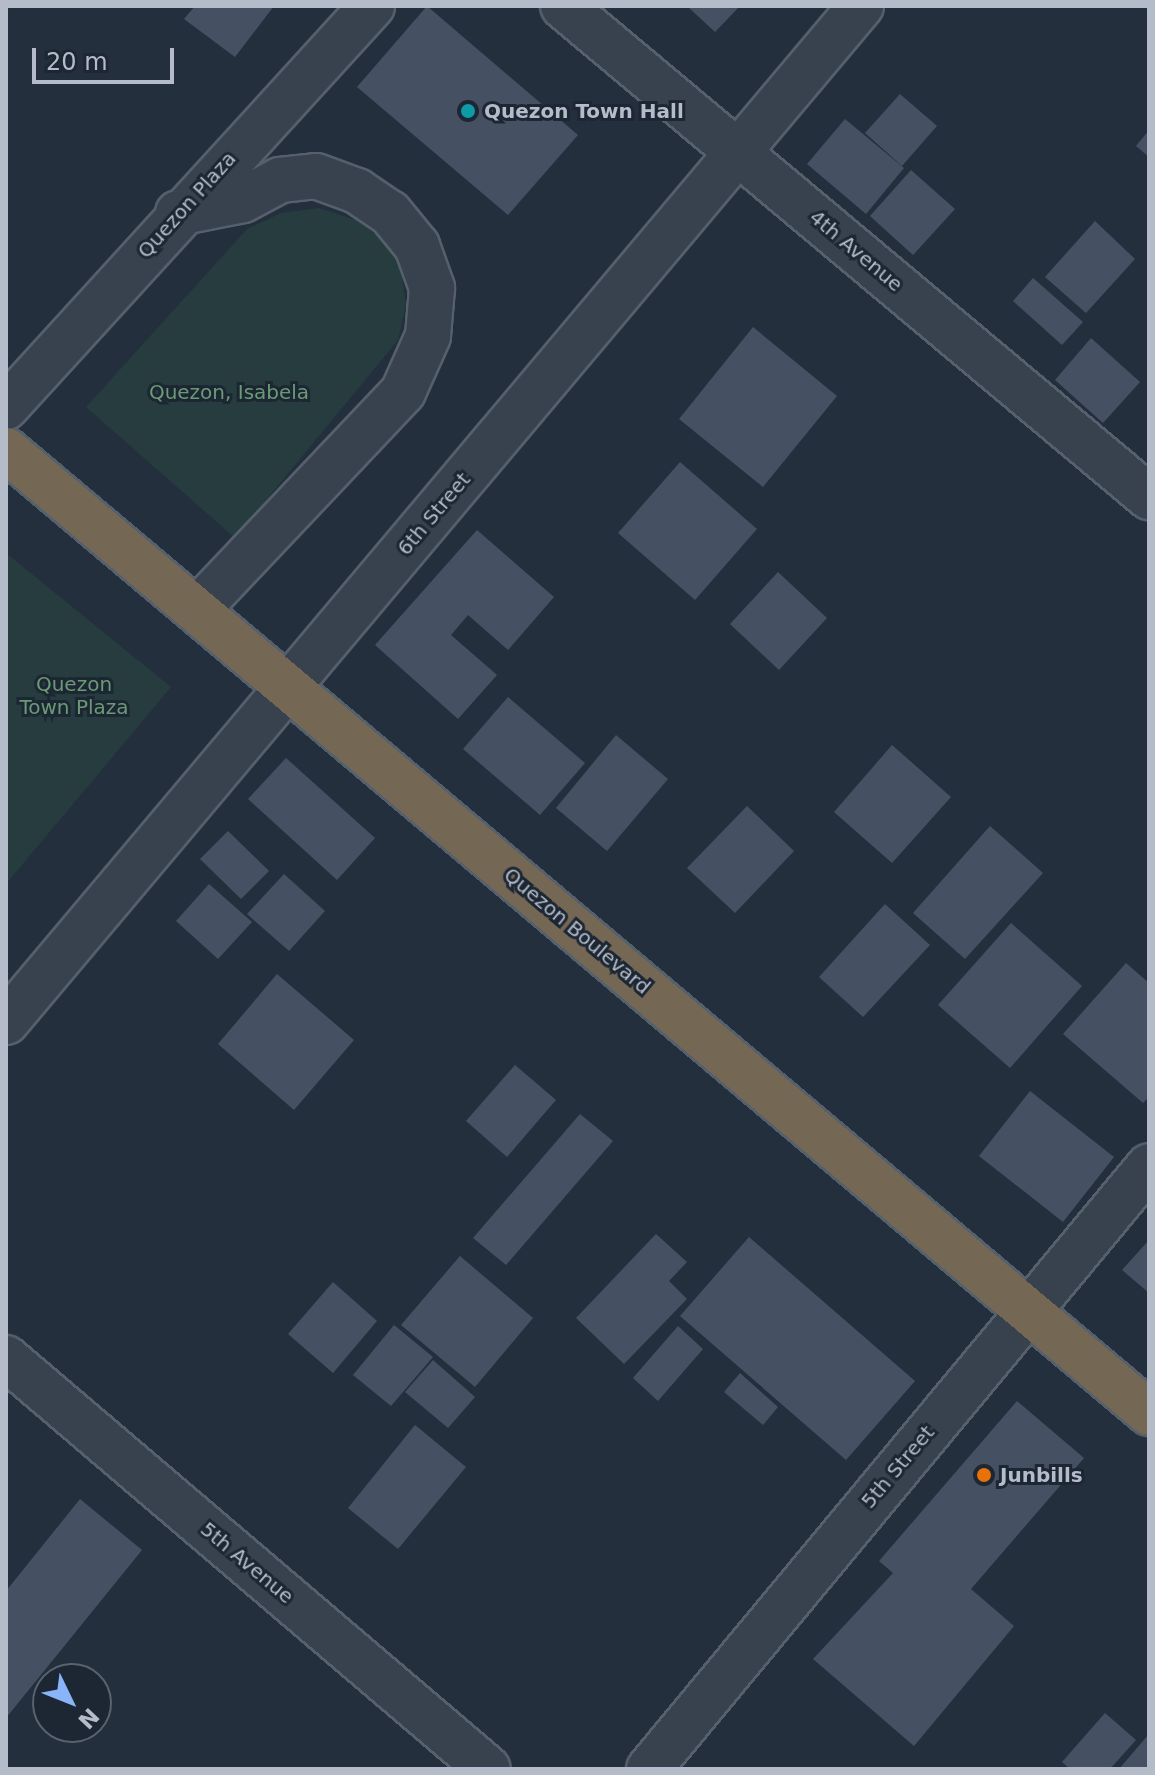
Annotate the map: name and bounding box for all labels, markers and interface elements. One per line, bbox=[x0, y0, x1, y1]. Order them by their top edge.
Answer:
scale bar bbox=[36, 32, 178, 82]
text: 20 m bbox=[46, 48, 108, 76]
place label: Quezon Town Hall bbox=[484, 99, 684, 123]
marker: Quezon Town Hall bbox=[459, 102, 477, 120]
street label: Quezon Plaza bbox=[133, 147, 241, 263]
street label: 4th Avenue bbox=[805, 205, 907, 297]
park label: Quezon, Isabela bbox=[149, 380, 309, 404]
street label: 6th Street bbox=[393, 468, 475, 560]
park label: Quezon Town Plaza bbox=[19, 673, 129, 720]
street label: Quezon Boulevard bbox=[499, 863, 655, 999]
street label: 5th Street bbox=[857, 1421, 939, 1513]
place label: Junbills bbox=[1000, 1463, 1083, 1487]
marker: Junbills bbox=[975, 1466, 993, 1484]
street label: 5th Avenue bbox=[196, 1517, 298, 1609]
north arrow bbox=[32, 1663, 112, 1743]
text: N bbox=[73, 1703, 104, 1734]

